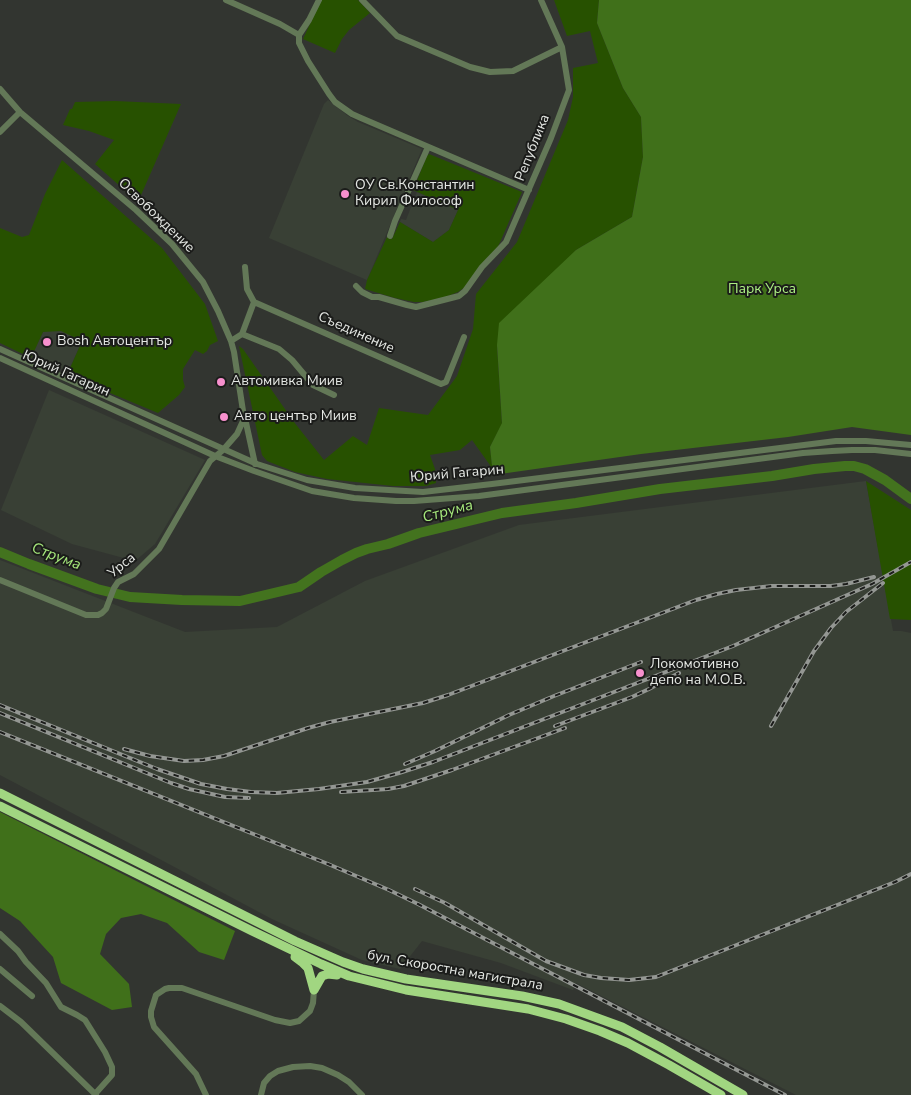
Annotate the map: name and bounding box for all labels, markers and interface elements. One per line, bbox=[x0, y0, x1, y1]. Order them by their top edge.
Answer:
street label: Република bbox=[512, 112, 554, 184]
street label: Освобождение bbox=[114, 175, 198, 257]
place label: ОУ Св.Константин Кирил Философ bbox=[355, 178, 475, 210]
marker: ОУ Св.Константин Кирил Философ bbox=[339, 188, 351, 200]
park label: Парк Урса bbox=[728, 282, 796, 298]
street label: Съединение bbox=[315, 309, 397, 357]
place label: Bosh Автоцентър bbox=[57, 334, 172, 350]
marker: Bosh Автоцентър bbox=[41, 336, 53, 348]
street label: Юрий Гагарин bbox=[20, 347, 112, 401]
place label: Автомивка Миив bbox=[231, 374, 343, 390]
marker: Автомивка Миив bbox=[215, 376, 227, 388]
place label: Авто център Миив bbox=[234, 409, 357, 425]
marker: Авто център Миив bbox=[218, 411, 230, 423]
street label: Юрий Гагарин bbox=[409, 462, 505, 486]
water label: Струма bbox=[421, 497, 475, 527]
water label: Струма bbox=[29, 539, 83, 575]
street label: Урса bbox=[105, 550, 139, 582]
place label: Локомотивно депо на М.О.В. bbox=[650, 657, 746, 690]
marker: Локомотивно депо на М.О.В. bbox=[634, 667, 646, 679]
street label: бул. Скоростна магистрала bbox=[366, 947, 544, 995]

